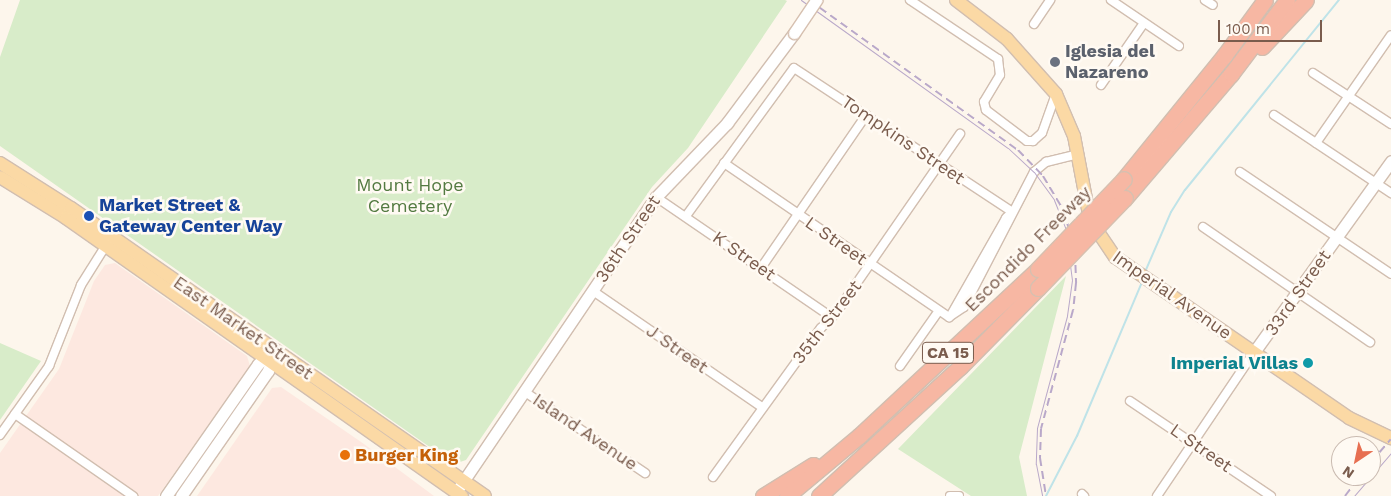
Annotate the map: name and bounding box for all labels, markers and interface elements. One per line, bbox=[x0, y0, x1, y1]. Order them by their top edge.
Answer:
scale bar bbox=[1221, 10, 1325, 42]
text: 100 m bbox=[1226, 20, 1270, 38]
place label: Iglesia del Nazareno bbox=[1065, 41, 1155, 84]
marker: Iglesia del Nazareno bbox=[1049, 56, 1061, 68]
street label: Tompkins Street bbox=[837, 91, 969, 189]
park label: Mount Hope Cemetery bbox=[356, 175, 464, 218]
street label: Escondido Freeway bbox=[961, 182, 1095, 316]
street label: 36th Street bbox=[591, 191, 665, 287]
place label: Market Street & Gateway Center Way bbox=[99, 195, 283, 238]
marker: Market Street & Gateway Center Way bbox=[83, 210, 95, 222]
street label: L Street bbox=[801, 212, 871, 270]
street label: K Street bbox=[708, 226, 780, 286]
street label: Imperial Avenue bbox=[1108, 246, 1236, 344]
street label: 33rd Street bbox=[1261, 246, 1335, 340]
street label: East Market Street bbox=[169, 272, 317, 384]
street label: 35th Street bbox=[788, 276, 866, 368]
street label: J Street bbox=[642, 320, 712, 378]
road number: CA 15 bbox=[920, 339, 976, 366]
place label: Imperial Villas bbox=[1170, 352, 1298, 374]
marker: Imperial Villas bbox=[1302, 357, 1314, 369]
street label: Island Avenue bbox=[528, 389, 642, 475]
street label: L Street bbox=[1166, 419, 1236, 477]
north arrow bbox=[1331, 436, 1381, 486]
place label: Burger King bbox=[355, 444, 458, 466]
marker: Burger King bbox=[339, 449, 351, 461]
text: N bbox=[1339, 463, 1357, 482]

